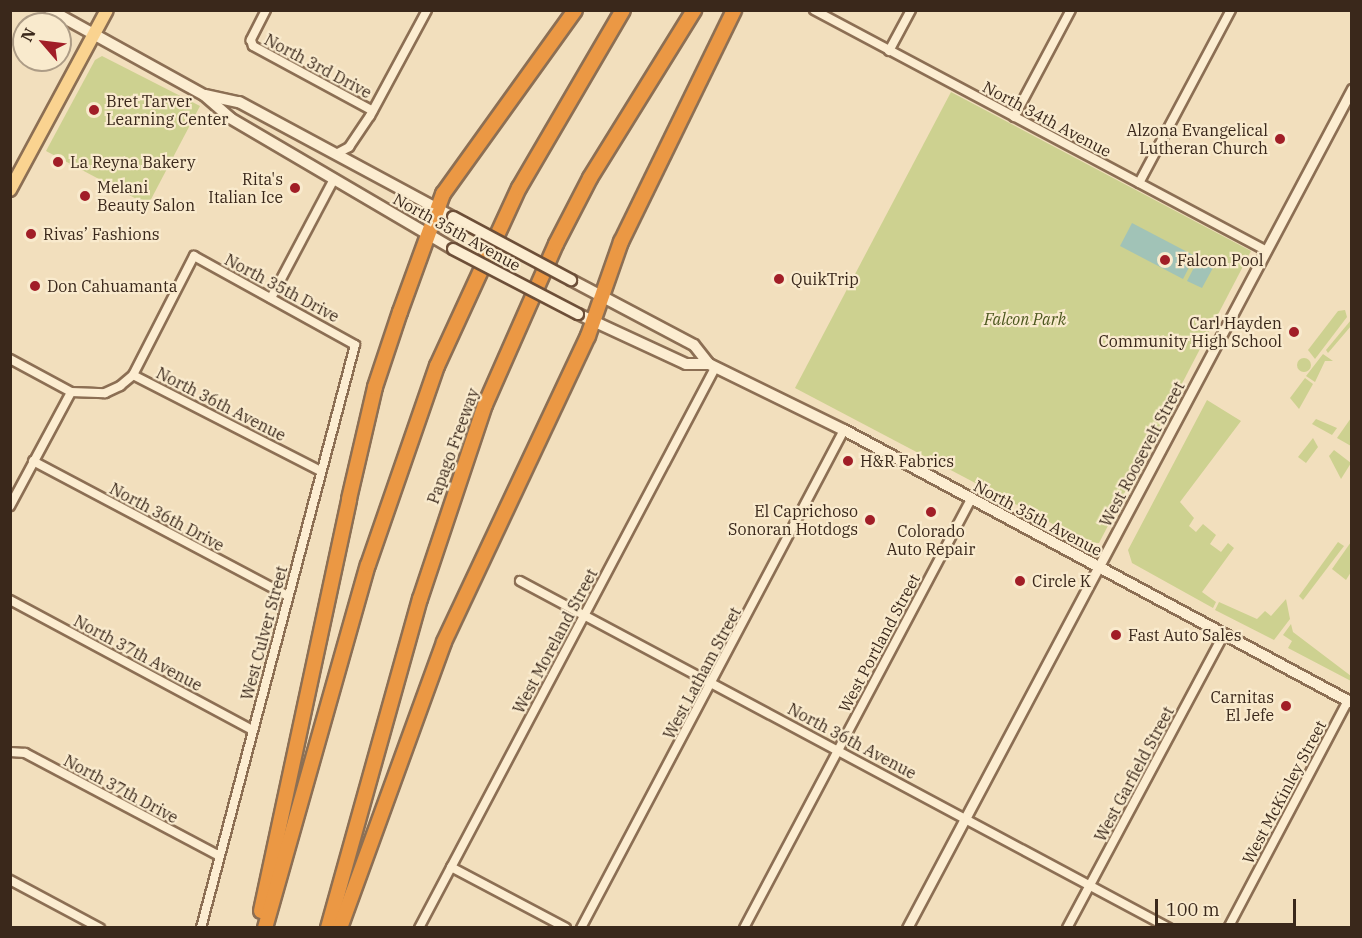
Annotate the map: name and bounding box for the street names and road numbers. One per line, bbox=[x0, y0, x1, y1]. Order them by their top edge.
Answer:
street label: North 3rd Drive bbox=[261, 30, 375, 102]
street label: North 34th Avenue bbox=[979, 77, 1115, 161]
street label: North 35th Avenue bbox=[390, 189, 524, 275]
street label: North 35th Drive bbox=[221, 250, 343, 326]
street label: North 36th Avenue bbox=[153, 363, 289, 445]
street label: West Roosevelt Street bbox=[1096, 378, 1188, 530]
street label: Papago Freeway bbox=[423, 386, 483, 506]
street label: North 35th Avenue bbox=[970, 476, 1106, 560]
street label: North 36th Drive bbox=[106, 479, 228, 555]
street label: West Culver Street bbox=[237, 564, 291, 702]
street label: West Moreland Street bbox=[509, 565, 601, 717]
street label: West Portland Street bbox=[834, 570, 924, 716]
street label: West Latham Street bbox=[659, 604, 745, 742]
street label: North 37th Avenue bbox=[70, 611, 206, 695]
street label: North 36th Avenue bbox=[784, 699, 920, 783]
street label: West Garfield Street bbox=[1090, 703, 1178, 845]
street label: West McKinley Street bbox=[1238, 717, 1330, 867]
street label: North 37th Drive bbox=[60, 751, 182, 827]

